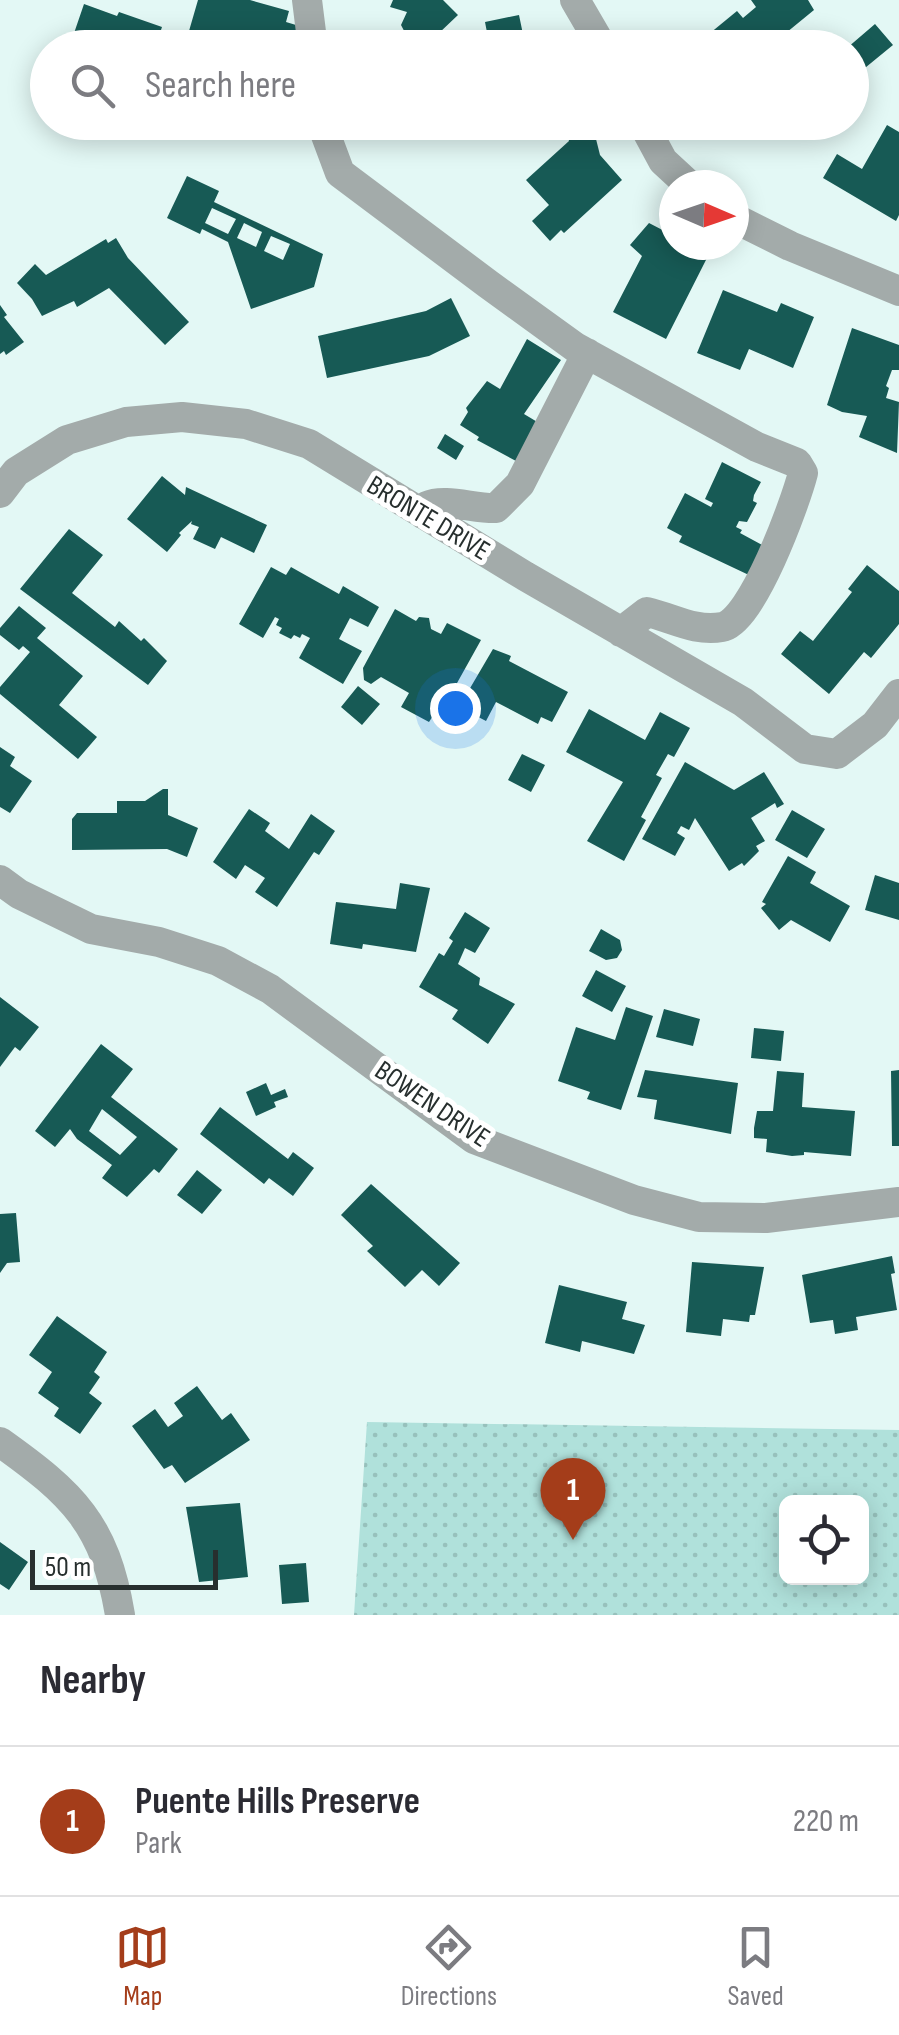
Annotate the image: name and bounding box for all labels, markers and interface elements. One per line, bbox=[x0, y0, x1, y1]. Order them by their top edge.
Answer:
search box bbox=[30, 30, 869, 140]
icon: search bbox=[65, 58, 120, 113]
text: Search here bbox=[145, 63, 296, 108]
north arrow bbox=[659, 170, 749, 260]
street label: BRONTE DRIVE bbox=[361, 469, 496, 568]
your location bbox=[430, 683, 481, 734]
street label: BOWEN DRIVE bbox=[369, 1054, 496, 1155]
pin: 1 bbox=[540, 1458, 606, 1540]
map controls bbox=[779, 1495, 869, 1585]
button: locate bbox=[779, 1495, 869, 1585]
scale bar bbox=[30, 1545, 218, 1590]
text: 50 m bbox=[45, 1551, 91, 1584]
text: Nearby bbox=[40, 1655, 146, 1706]
text: Puente Hills Preserve bbox=[135, 1779, 420, 1824]
text: 1 bbox=[66, 1802, 79, 1841]
text: 220 m bbox=[793, 1802, 859, 1841]
text: Park bbox=[135, 1824, 182, 1863]
tab: Map bbox=[115, 1920, 170, 2013]
tab: Directions bbox=[401, 1920, 497, 2013]
tab: Saved bbox=[728, 1920, 784, 2013]

